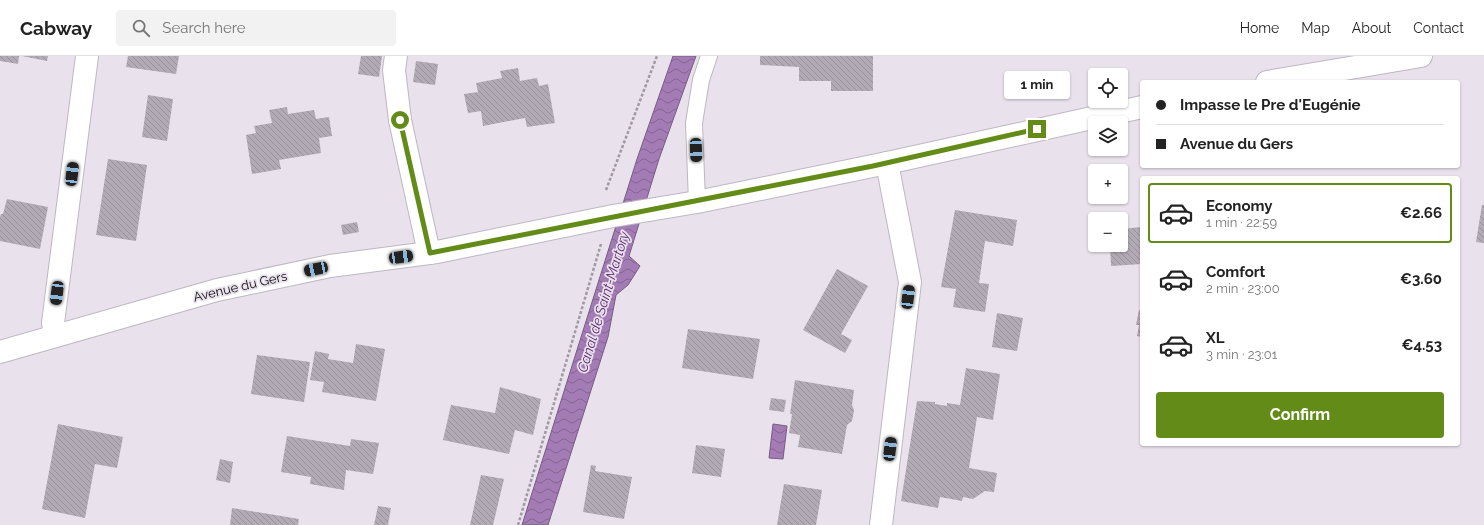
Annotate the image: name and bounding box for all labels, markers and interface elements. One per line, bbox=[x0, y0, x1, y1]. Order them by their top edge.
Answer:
search box bbox=[116, 10, 396, 46]
text: Cabway bbox=[20, 17, 92, 39]
icon: search bbox=[130, 17, 152, 39]
text: Search here bbox=[162, 19, 246, 37]
text: Home bbox=[1240, 20, 1279, 36]
text: Map bbox=[1301, 20, 1330, 36]
text: About bbox=[1352, 20, 1391, 36]
text: Contact bbox=[1413, 20, 1464, 36]
map controls bbox=[1088, 68, 1128, 252]
button: locate bbox=[1088, 68, 1128, 108]
callout: 1 min bbox=[1004, 71, 1070, 99]
text: 1 min bbox=[1021, 77, 1053, 92]
text: Impasse le Pre d'Eugénie bbox=[1180, 96, 1361, 114]
route start bbox=[391, 111, 409, 129]
button: layers bbox=[1088, 116, 1128, 156]
route end bbox=[1028, 120, 1046, 138]
text: Avenue du Gers bbox=[1180, 135, 1293, 153]
car bbox=[690, 138, 702, 162]
car bbox=[65, 161, 79, 187]
button: + bbox=[1088, 164, 1128, 204]
icon: car bbox=[1158, 195, 1194, 231]
text: Economy bbox=[1206, 197, 1273, 215]
text: €2.66 bbox=[1400, 204, 1442, 222]
button: − bbox=[1088, 212, 1128, 252]
text: 1 min · 22:59 bbox=[1206, 215, 1277, 230]
water label: Canal de Saint-Martory bbox=[574, 229, 632, 374]
car bbox=[388, 249, 414, 265]
car bbox=[303, 261, 329, 277]
icon: car bbox=[1158, 261, 1194, 297]
text: Comfort bbox=[1206, 263, 1265, 281]
street label: Avenue du Gers bbox=[192, 268, 288, 305]
text: €3.60 bbox=[1400, 270, 1442, 288]
car bbox=[50, 280, 64, 306]
text: 2 min · 23:00 bbox=[1206, 281, 1280, 296]
car bbox=[901, 284, 915, 310]
icon: car bbox=[1158, 327, 1194, 363]
text: XL bbox=[1206, 329, 1224, 347]
text: €4.53 bbox=[1401, 336, 1442, 354]
text: 3 min · 23:01 bbox=[1206, 347, 1277, 362]
button: Confirm bbox=[1156, 392, 1444, 438]
car bbox=[883, 436, 897, 462]

